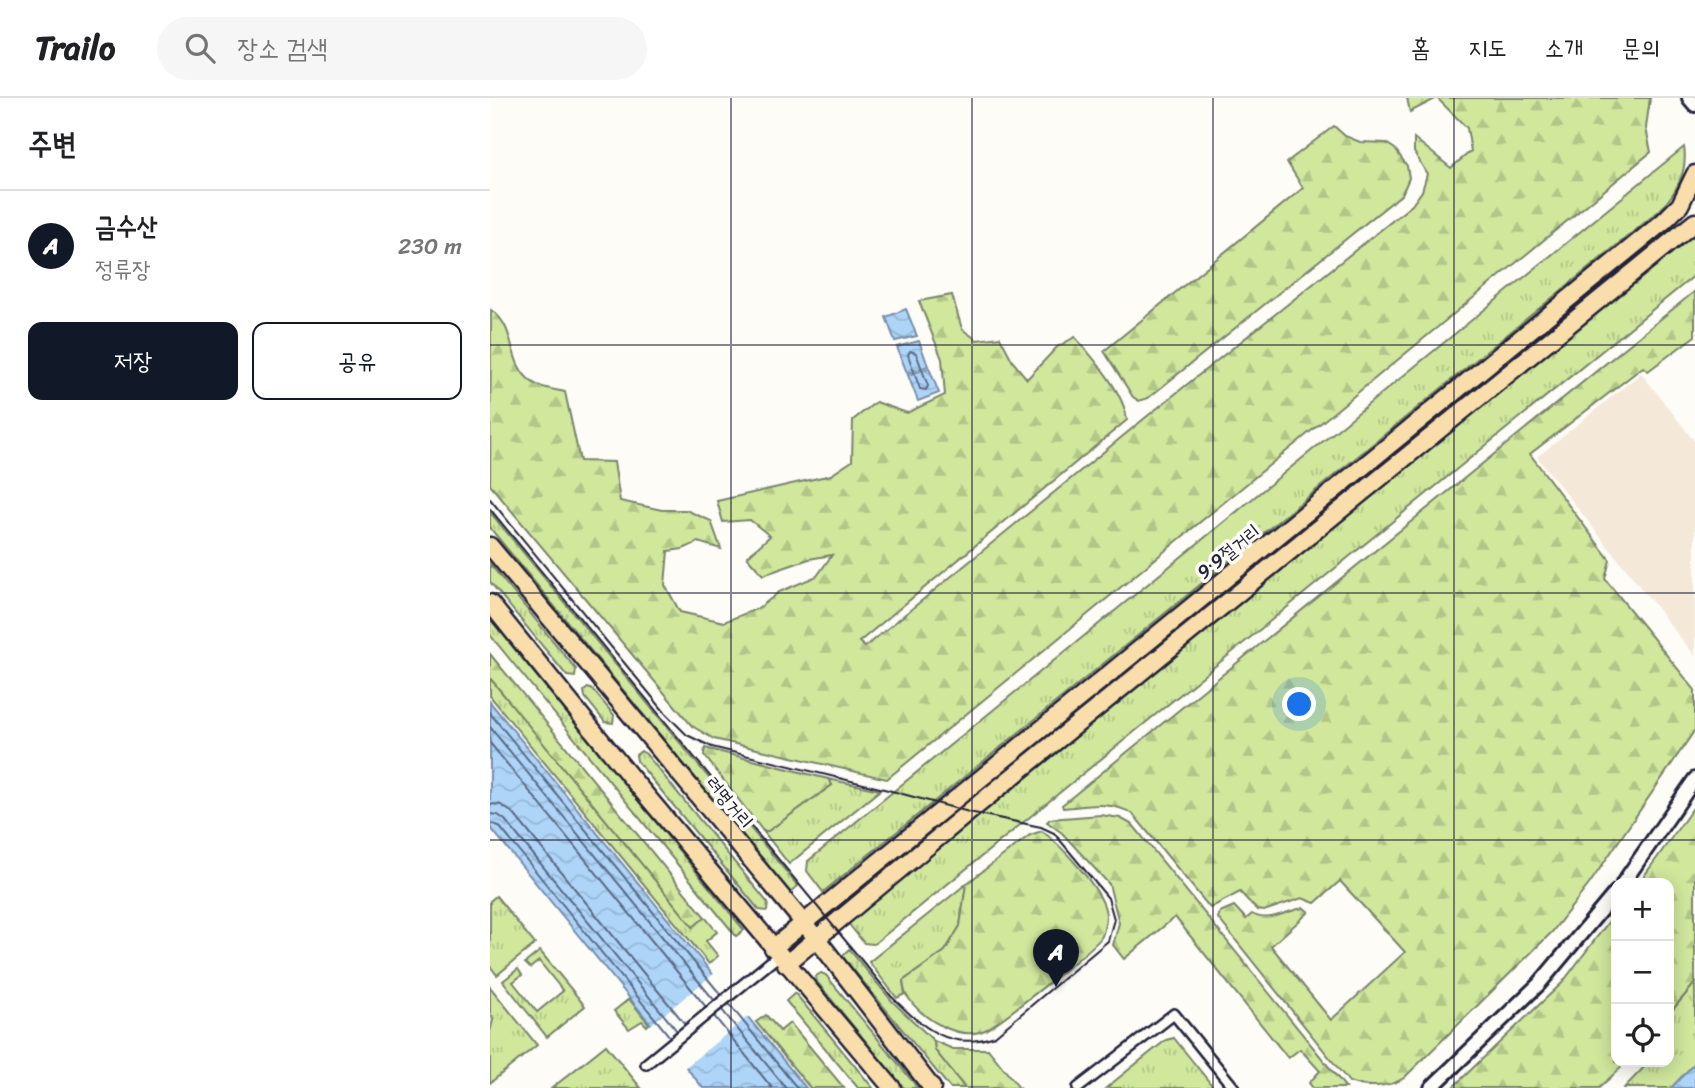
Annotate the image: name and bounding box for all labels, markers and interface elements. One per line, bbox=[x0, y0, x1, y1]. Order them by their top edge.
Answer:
search box bbox=[157, 17, 647, 80]
text: Trailo bbox=[35, 19, 115, 77]
text: 장소 검색 bbox=[237, 25, 328, 71]
text: 홈 bbox=[1411, 27, 1430, 69]
text: 지도 bbox=[1468, 27, 1507, 69]
text: 소개 bbox=[1545, 27, 1583, 69]
text: 문의 bbox=[1621, 27, 1660, 69]
icon: search bbox=[181, 29, 219, 67]
text: 주변 bbox=[28, 117, 76, 171]
text: 금수산 bbox=[95, 203, 158, 249]
text: A bbox=[43, 226, 59, 267]
text: 230 m bbox=[398, 226, 462, 267]
text: 정류장 bbox=[95, 249, 151, 290]
button: 저장 bbox=[28, 322, 238, 400]
button: 공유 bbox=[252, 322, 462, 400]
street label: 9·9절거리 bbox=[1189, 515, 1268, 588]
your location bbox=[1282, 687, 1316, 721]
street label: 려명거리 bbox=[697, 768, 762, 836]
map controls bbox=[1611, 878, 1674, 1067]
button: + bbox=[1611, 878, 1674, 941]
pin: A bbox=[1033, 929, 1079, 987]
button: − bbox=[1611, 941, 1674, 1004]
button: locate bbox=[1611, 1004, 1674, 1067]

